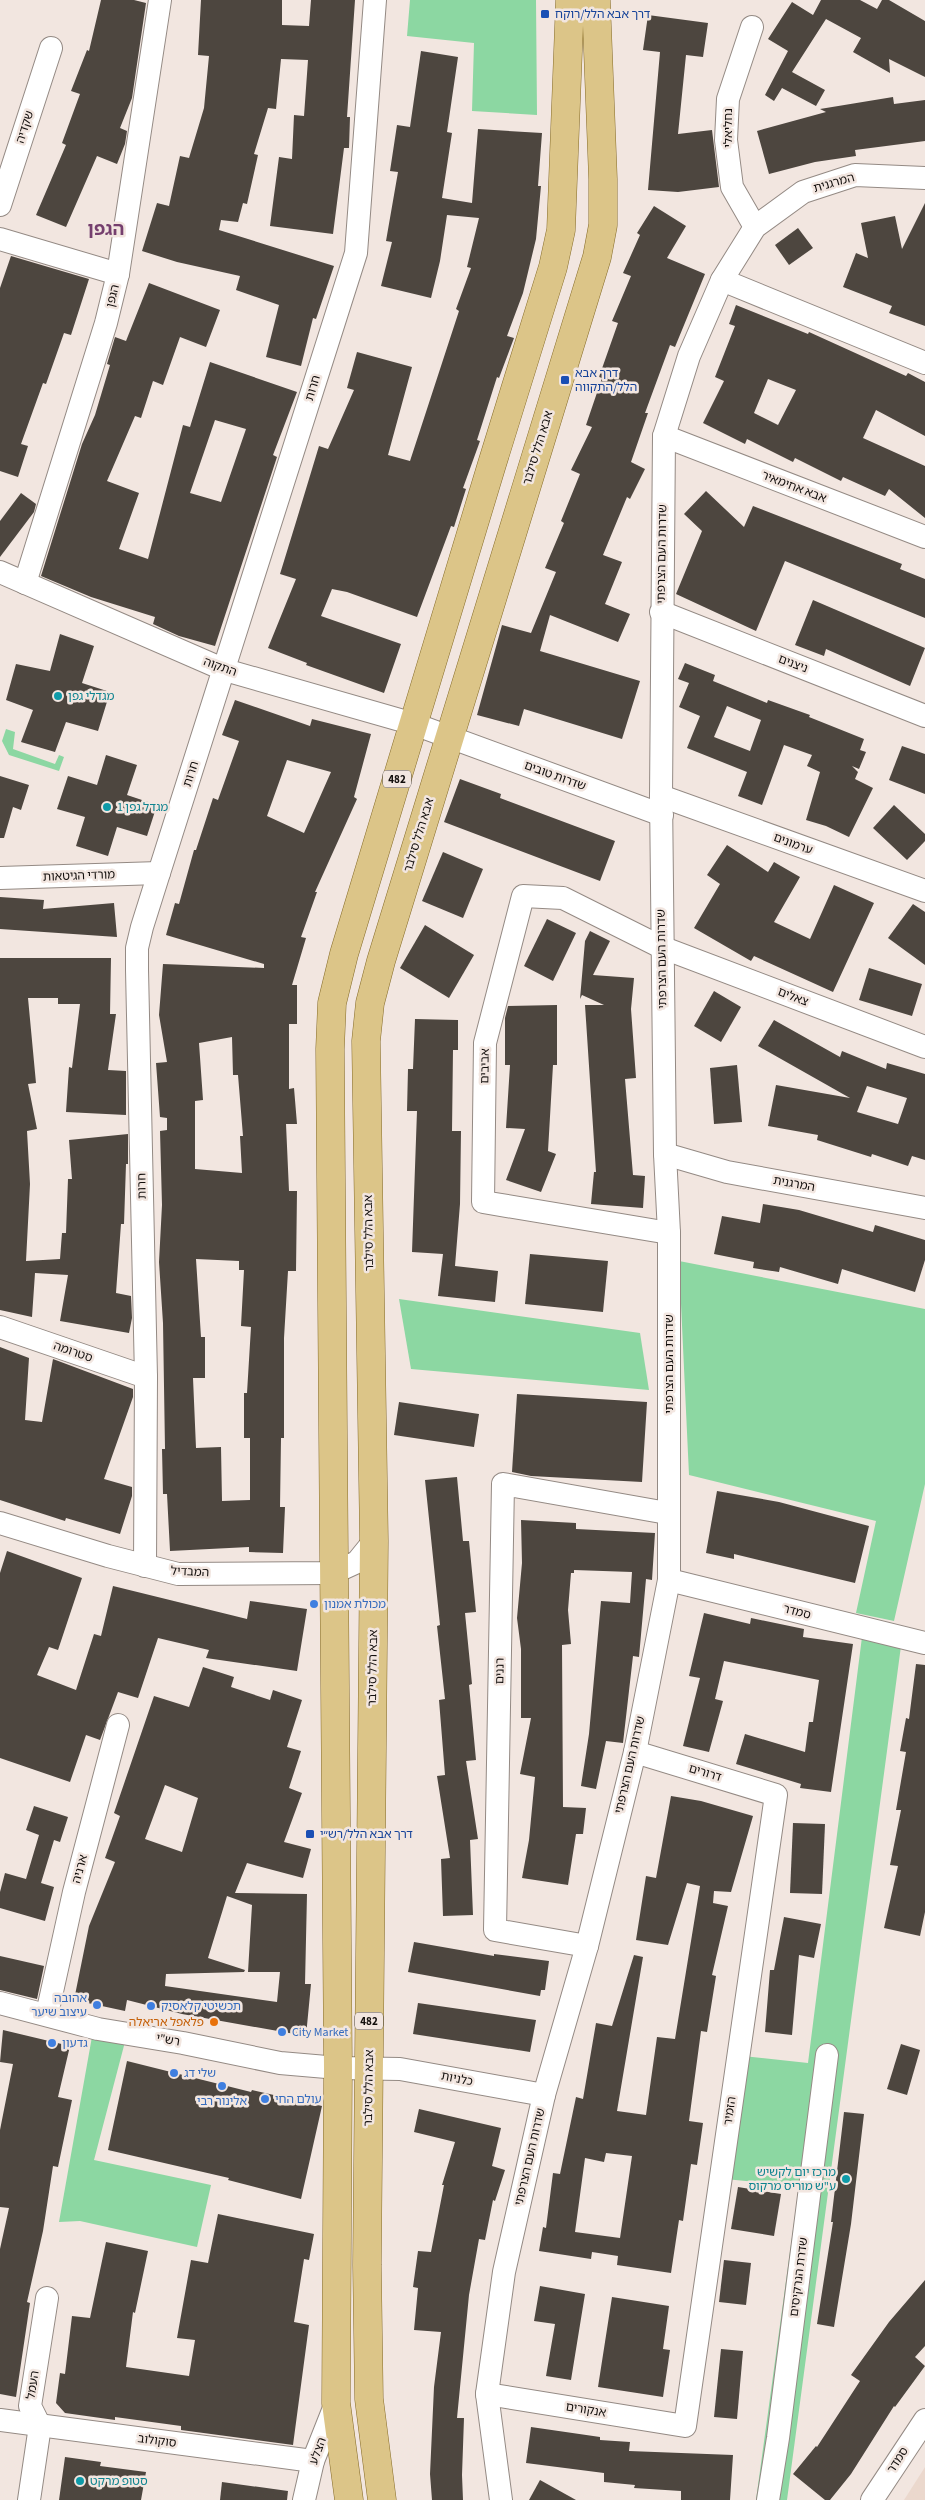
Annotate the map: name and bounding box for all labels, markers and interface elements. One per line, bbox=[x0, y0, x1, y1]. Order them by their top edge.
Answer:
place label: דרך אבא הלל/רוקח bbox=[555, 6, 651, 23]
marker: דרך אבא הלל/רוקח bbox=[539, 8, 551, 20]
street label: שקדיה bbox=[12, 108, 38, 146]
street label: נחליאלי bbox=[720, 108, 737, 148]
street label: המרגנית bbox=[811, 169, 857, 197]
district label: הגפן bbox=[88, 217, 124, 242]
street label: הגפן bbox=[102, 283, 124, 309]
place label: דרך אבא הלל/התקווה bbox=[575, 365, 637, 396]
street label: חרות bbox=[301, 373, 325, 403]
marker: דרך אבא הלל/התקווה bbox=[559, 374, 571, 386]
street label: אבא הלל סילבר bbox=[519, 408, 557, 487]
street label: אבא אחימאיר bbox=[759, 467, 829, 507]
street label: שדרות העם הצרפתי bbox=[653, 504, 671, 604]
street label: ניצנים bbox=[776, 651, 810, 677]
street label: התקוה bbox=[201, 653, 239, 681]
place label: מגדלי גפן bbox=[68, 688, 115, 705]
marker: מגדלי גפן bbox=[52, 690, 64, 702]
street label: שדרות טובים bbox=[522, 757, 588, 795]
street label: חרות bbox=[179, 759, 203, 789]
road number: 482 bbox=[383, 771, 411, 788]
street label: אבא הלל סילבר bbox=[400, 795, 438, 874]
place label: מגדל גפן 1 bbox=[117, 799, 168, 816]
marker: מגדל גפן 1 bbox=[101, 801, 113, 813]
street label: ערמונים bbox=[771, 829, 815, 859]
street label: מורדי הגיטאות bbox=[43, 866, 115, 886]
street label: שדרות העם הצרפתי bbox=[653, 909, 671, 1009]
street label: צאלים bbox=[775, 983, 811, 1011]
street label: אביבים bbox=[476, 1048, 494, 1084]
street label: המרגנית bbox=[772, 1172, 816, 1196]
street label: חרות bbox=[133, 1173, 151, 1199]
street label: אבא הלל סילבר bbox=[360, 1194, 378, 1272]
street label: שדרות העם הצרפתי bbox=[661, 1314, 678, 1414]
street label: סטרומה bbox=[51, 1337, 95, 1367]
street label: המבדיל bbox=[170, 1563, 210, 1581]
place label: מכולת אמנון bbox=[324, 1596, 386, 1613]
marker: מכולת אמנון bbox=[308, 1598, 320, 1610]
street label: סמדר bbox=[781, 1600, 813, 1624]
street label: אבא הלל סילבר bbox=[364, 1629, 382, 1707]
street label: רננים bbox=[491, 1658, 509, 1684]
street label: שדרות העם הצרפתי bbox=[611, 1714, 649, 1816]
street label: דרורים bbox=[686, 1760, 724, 1786]
place label: דרך אבא הלל/רש״י bbox=[320, 1826, 413, 1843]
marker: דרך אבא הלל/רש״י bbox=[304, 1828, 316, 1840]
street label: ארניה bbox=[68, 1852, 92, 1885]
place label: אהובה עיצוב שיער bbox=[31, 1990, 87, 2021]
place label: תכשיטי קלאסיק bbox=[161, 1998, 241, 2015]
marker: אהובה עיצוב שיער bbox=[91, 1999, 103, 2011]
marker: תכשיטי קלאסיק bbox=[145, 2000, 157, 2012]
road number: 482 bbox=[355, 2012, 383, 2030]
place label: פלאפל אריאלה bbox=[129, 2014, 204, 2031]
marker: פלאפל אריאלה bbox=[208, 2016, 220, 2028]
place label: City Market bbox=[292, 2024, 348, 2041]
marker: City Market bbox=[276, 2026, 288, 2038]
street label: רש"י bbox=[155, 2030, 181, 2050]
place label: גדעון bbox=[62, 2035, 88, 2052]
marker: גדעון bbox=[46, 2037, 58, 2049]
street label: אבא הלל סילבר bbox=[360, 2049, 378, 2127]
place label: שלי דג bbox=[184, 2065, 216, 2082]
marker: שלי דג bbox=[168, 2067, 180, 2079]
street label: כלניות bbox=[440, 2068, 474, 2090]
marker: אלינור רבי bbox=[216, 2080, 228, 2092]
place label: עולם החי bbox=[275, 2091, 322, 2108]
place label: אלינור רבי bbox=[197, 2093, 248, 2110]
marker: עולם החי bbox=[259, 2093, 271, 2105]
street label: הזמיר bbox=[720, 2095, 740, 2127]
street label: שדרות העם הצרפתי bbox=[511, 2106, 549, 2208]
place label: מרכז יום לקשיש ע"ש מוריס מרקוס bbox=[748, 2164, 836, 2195]
marker: מרכז יום לקשיש ע"ש מוריס מרקוס bbox=[840, 2173, 852, 2185]
street label: שדרת הנרקיסים bbox=[786, 2236, 812, 2318]
street label: העמל bbox=[22, 2369, 44, 2401]
street label: אנקורים bbox=[565, 2398, 608, 2422]
street label: סוקולוב bbox=[137, 2430, 178, 2452]
street label: הצלע bbox=[305, 2435, 331, 2467]
street label: סמדר bbox=[883, 2443, 913, 2476]
place label: סטופ מרקט bbox=[90, 2473, 148, 2490]
marker: סטופ מרקט bbox=[74, 2475, 86, 2487]

